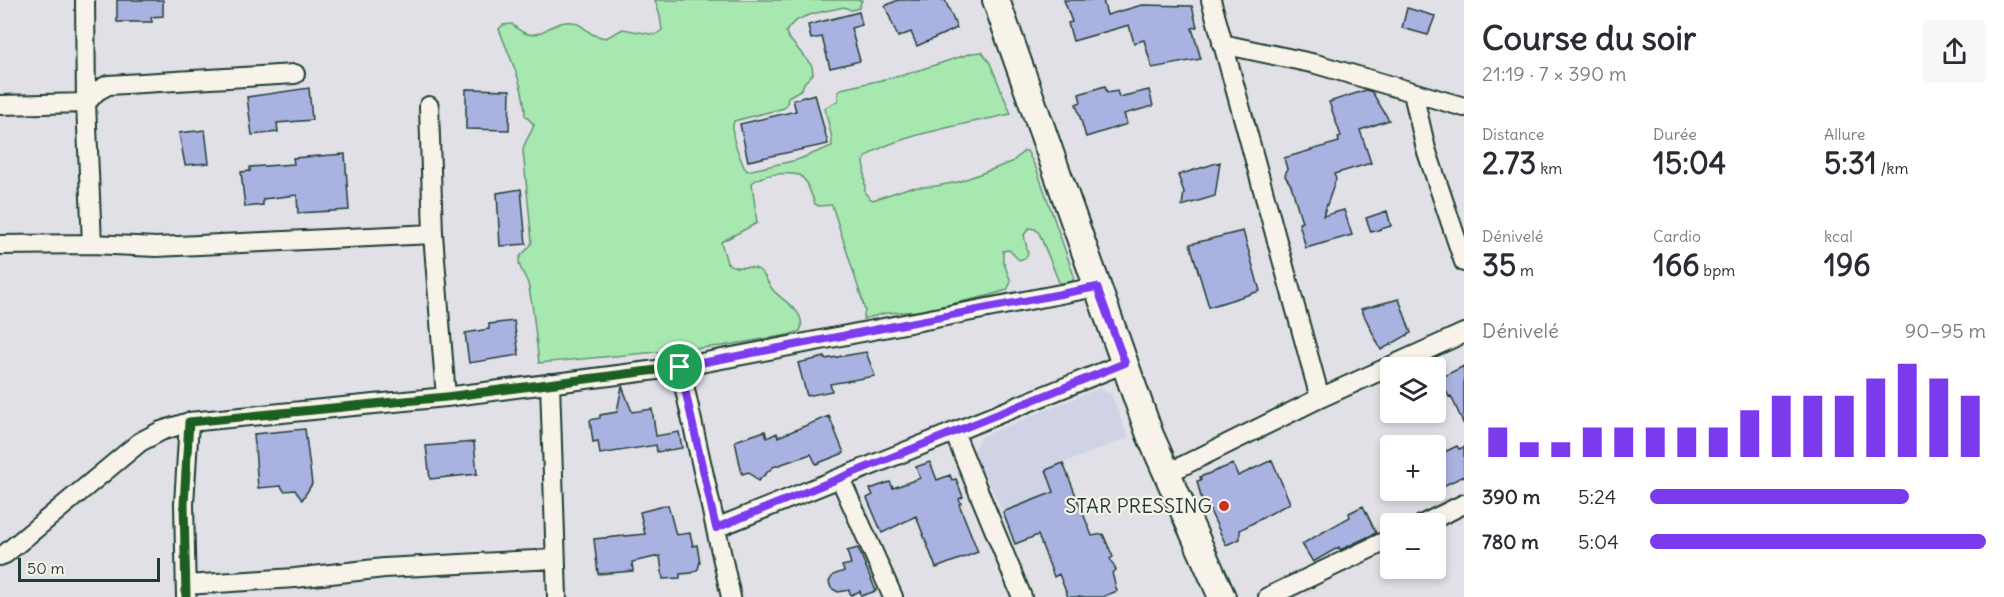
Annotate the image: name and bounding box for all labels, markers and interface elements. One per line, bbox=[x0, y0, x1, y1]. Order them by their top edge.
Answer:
text: Course du soir bbox=[1482, 17, 1696, 59]
button: share bbox=[1923, 20, 1986, 83]
text: 21:19 · 7 × 390 m bbox=[1482, 61, 1627, 86]
text: Distance bbox=[1482, 124, 1544, 144]
text: Durée bbox=[1653, 124, 1697, 144]
text: Allure bbox=[1824, 124, 1865, 144]
text: 2.73 bbox=[1482, 144, 1536, 182]
text: 15:04 bbox=[1653, 144, 1726, 182]
text: 5:31 bbox=[1824, 144, 1877, 182]
text: km bbox=[1536, 158, 1562, 178]
text: /km bbox=[1877, 158, 1908, 178]
text: Dénivelé bbox=[1482, 226, 1543, 246]
text: Cardio bbox=[1653, 226, 1701, 246]
text: kcal bbox=[1824, 226, 1853, 246]
text: 35 bbox=[1482, 246, 1516, 284]
text: 166 bbox=[1653, 246, 1700, 284]
text: 196 bbox=[1824, 246, 1870, 284]
text: m bbox=[1516, 260, 1534, 280]
text: bpm bbox=[1700, 260, 1735, 280]
text: Dénivelé bbox=[1482, 318, 1559, 343]
text: 90–95 m bbox=[1905, 318, 1986, 343]
pin bbox=[654, 341, 705, 392]
icon: arrive bbox=[663, 350, 696, 383]
map controls bbox=[1380, 357, 1446, 579]
button: layers bbox=[1380, 357, 1446, 423]
button: + bbox=[1380, 435, 1446, 501]
text: 390 m bbox=[1482, 484, 1540, 509]
text: 5:24 bbox=[1578, 484, 1616, 509]
place label: STAR PRESSING bbox=[1065, 493, 1212, 518]
marker: STAR PRESSING bbox=[1217, 499, 1231, 513]
button: − bbox=[1380, 513, 1446, 579]
text: 780 m bbox=[1482, 529, 1539, 554]
text: 5:04 bbox=[1578, 529, 1619, 554]
scale bar bbox=[18, 555, 160, 582]
text: 50 m bbox=[27, 558, 65, 578]

